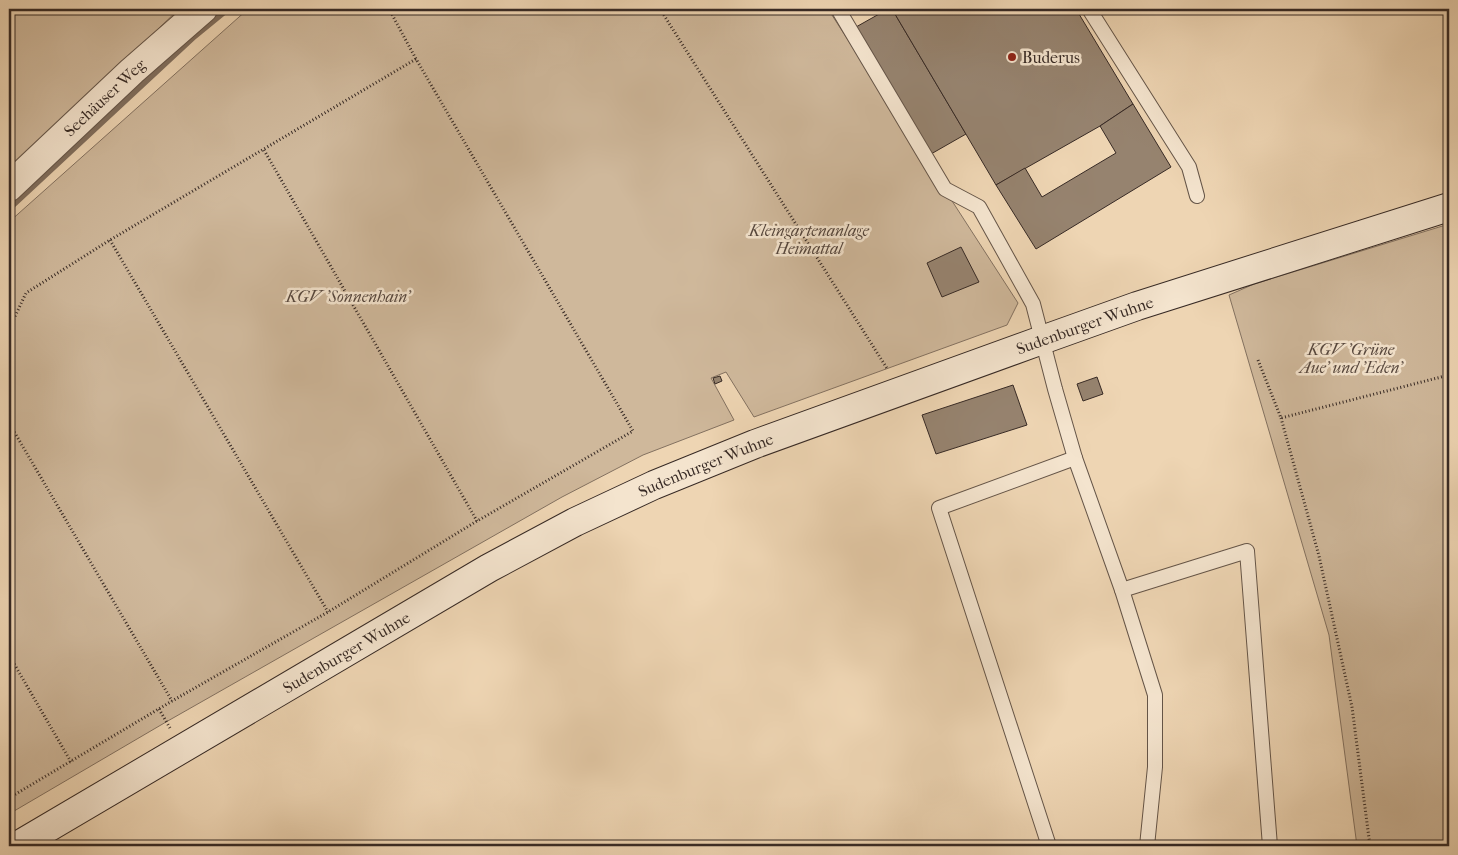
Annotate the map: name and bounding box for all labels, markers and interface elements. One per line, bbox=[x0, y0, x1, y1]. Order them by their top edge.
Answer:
place label: Buderus bbox=[1022, 48, 1080, 67]
marker: Buderus bbox=[1006, 51, 1018, 63]
street label: Seehäuser Weg bbox=[60, 54, 149, 140]
park label: Kleingartenanlage Heimattal bbox=[748, 221, 869, 258]
park label: KGV 'Sonnenhain' bbox=[285, 287, 412, 306]
street label: Sudenburger Wuhne bbox=[1013, 292, 1156, 358]
park label: KGV 'Grüne Aue' und 'Eden' bbox=[1298, 340, 1404, 377]
street label: Sudenburger Wuhne bbox=[635, 429, 776, 501]
street label: Sudenburger Wuhne bbox=[279, 607, 413, 697]

